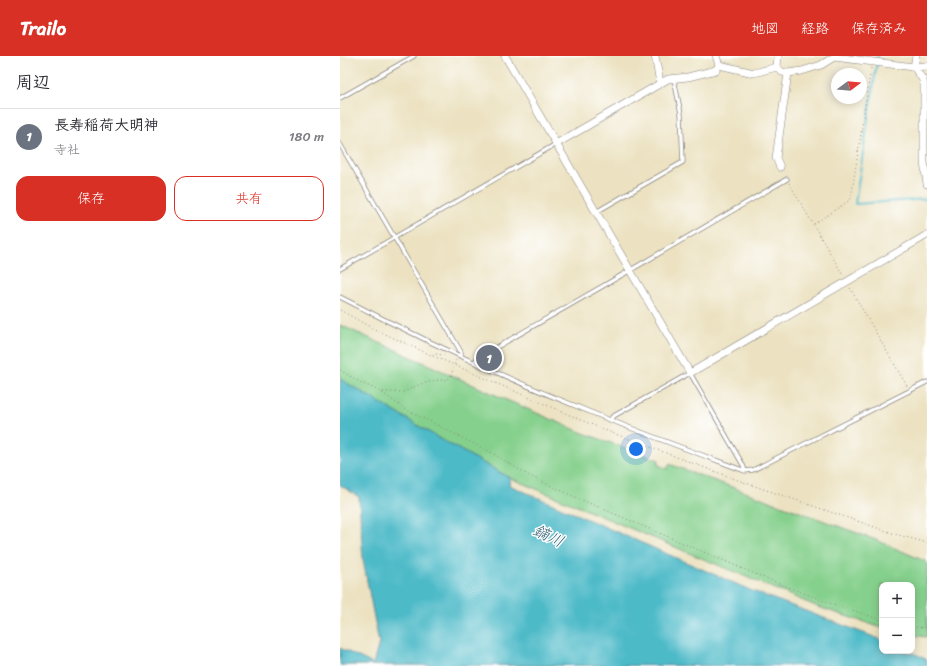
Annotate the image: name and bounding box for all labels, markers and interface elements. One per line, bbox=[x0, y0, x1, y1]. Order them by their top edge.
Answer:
text: Trailo bbox=[20, 12, 66, 45]
text: 地図 bbox=[751, 16, 779, 41]
text: 経路 bbox=[801, 16, 829, 41]
text: 保存済み bbox=[851, 16, 907, 41]
text: 周辺 bbox=[16, 67, 50, 97]
north arrow bbox=[831, 68, 867, 104]
text: 長寿稲荷大明神 bbox=[54, 112, 159, 138]
text: 1 bbox=[26, 125, 32, 148]
text: 180 m bbox=[289, 125, 324, 148]
text: 寺社 bbox=[54, 138, 80, 161]
button: 保存 bbox=[16, 176, 166, 221]
button: 共有 bbox=[174, 176, 324, 221]
pin: 1 bbox=[476, 343, 502, 373]
your location bbox=[626, 439, 646, 459]
water label: 鏑川 bbox=[528, 515, 570, 555]
map controls bbox=[879, 582, 915, 654]
button: + bbox=[879, 582, 915, 618]
button: − bbox=[879, 618, 915, 654]

